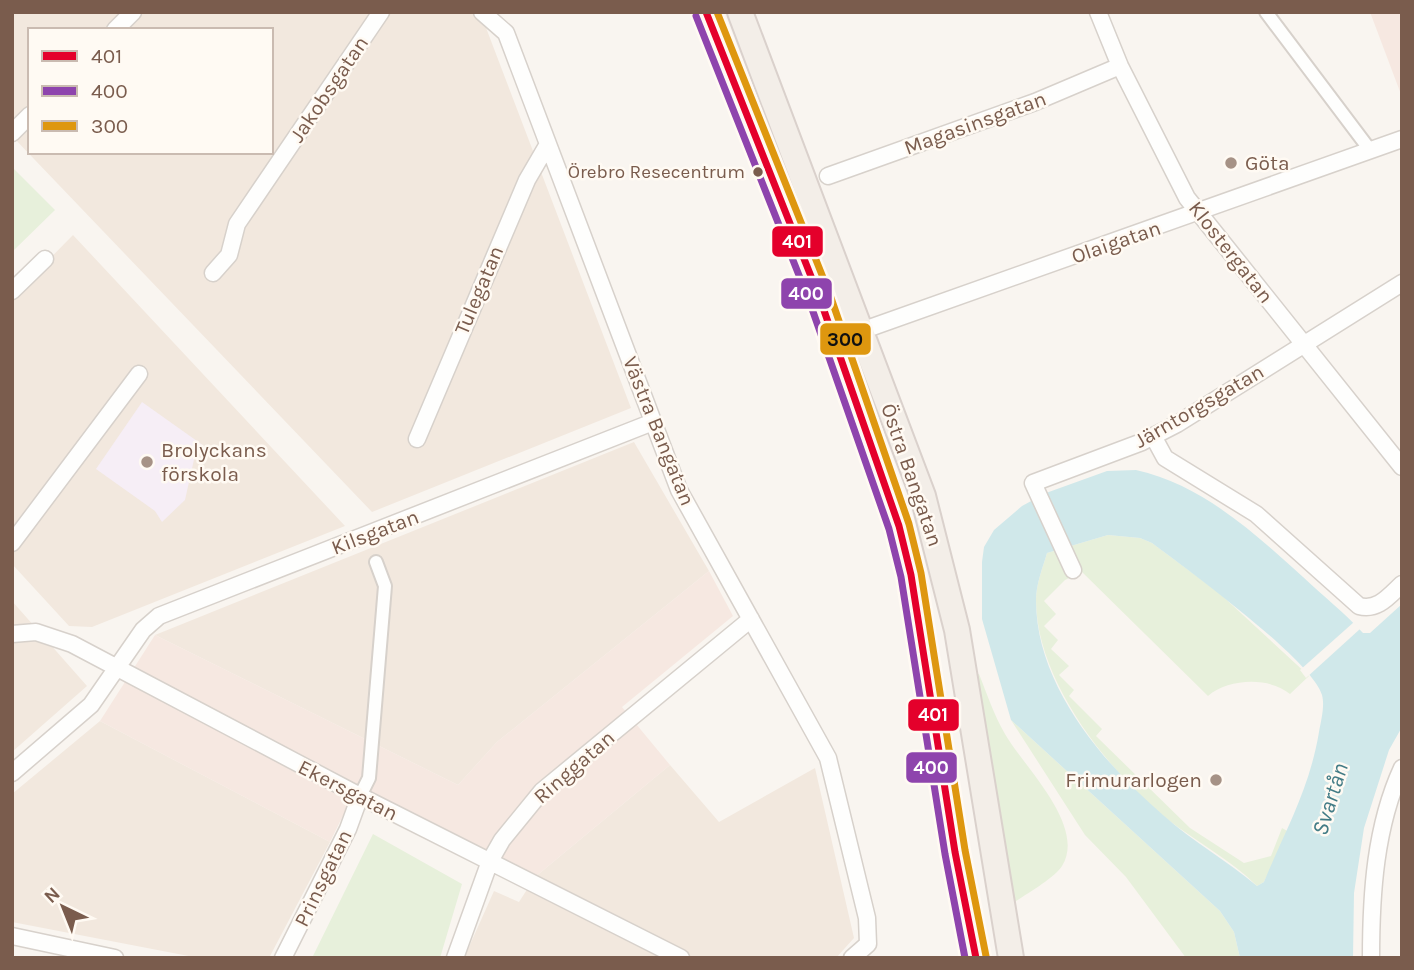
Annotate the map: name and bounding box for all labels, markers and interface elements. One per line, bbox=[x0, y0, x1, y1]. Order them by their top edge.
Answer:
legend bbox=[28, 28, 273, 154]
street label: Jakobsgatan bbox=[285, 32, 373, 146]
text: 401 bbox=[91, 44, 122, 68]
text: 400 bbox=[91, 79, 128, 103]
street label: Magasinsgatan bbox=[901, 86, 1049, 160]
text: 300 bbox=[91, 114, 128, 138]
place label: Göta bbox=[1245, 151, 1289, 175]
marker: Göta bbox=[1223, 155, 1239, 171]
place label: Örebro Resecentrum bbox=[568, 161, 745, 183]
marker: Örebro Resecentrum bbox=[751, 165, 765, 179]
street label: Klostergatan bbox=[1184, 196, 1278, 308]
street label: Olaigatan bbox=[1068, 216, 1164, 268]
line badge: 401 bbox=[771, 225, 824, 258]
text: 401 bbox=[782, 231, 812, 253]
street label: Tulegatan bbox=[450, 242, 508, 338]
line badge: 400 bbox=[780, 277, 833, 310]
text: 400 bbox=[788, 283, 824, 305]
line badge: 300 bbox=[819, 322, 872, 356]
text: 300 bbox=[827, 329, 863, 351]
street label: Västra Bangatan bbox=[618, 353, 700, 509]
street label: Järntorgsgatan bbox=[1130, 359, 1268, 453]
street label: Östra Bangatan bbox=[876, 400, 948, 550]
place label: Brolyckans förskola bbox=[161, 438, 267, 486]
marker: Brolyckans förskola bbox=[139, 454, 155, 470]
street label: Kilsgatan bbox=[328, 504, 422, 560]
line badge: 401 bbox=[907, 698, 960, 732]
text: 401 bbox=[918, 704, 948, 726]
street label: Ringgatan bbox=[529, 725, 619, 809]
line badge: 400 bbox=[905, 751, 958, 784]
street label: Ekersgatan bbox=[294, 755, 402, 825]
text: 400 bbox=[913, 757, 949, 779]
water label: Svartån bbox=[1306, 760, 1354, 838]
place label: Frimurarlogen bbox=[1065, 768, 1202, 792]
marker: Frimurarlogen bbox=[1208, 772, 1224, 788]
street label: Prinsgatan bbox=[289, 826, 357, 930]
north arrow bbox=[28, 872, 98, 942]
text: N bbox=[40, 883, 65, 908]

